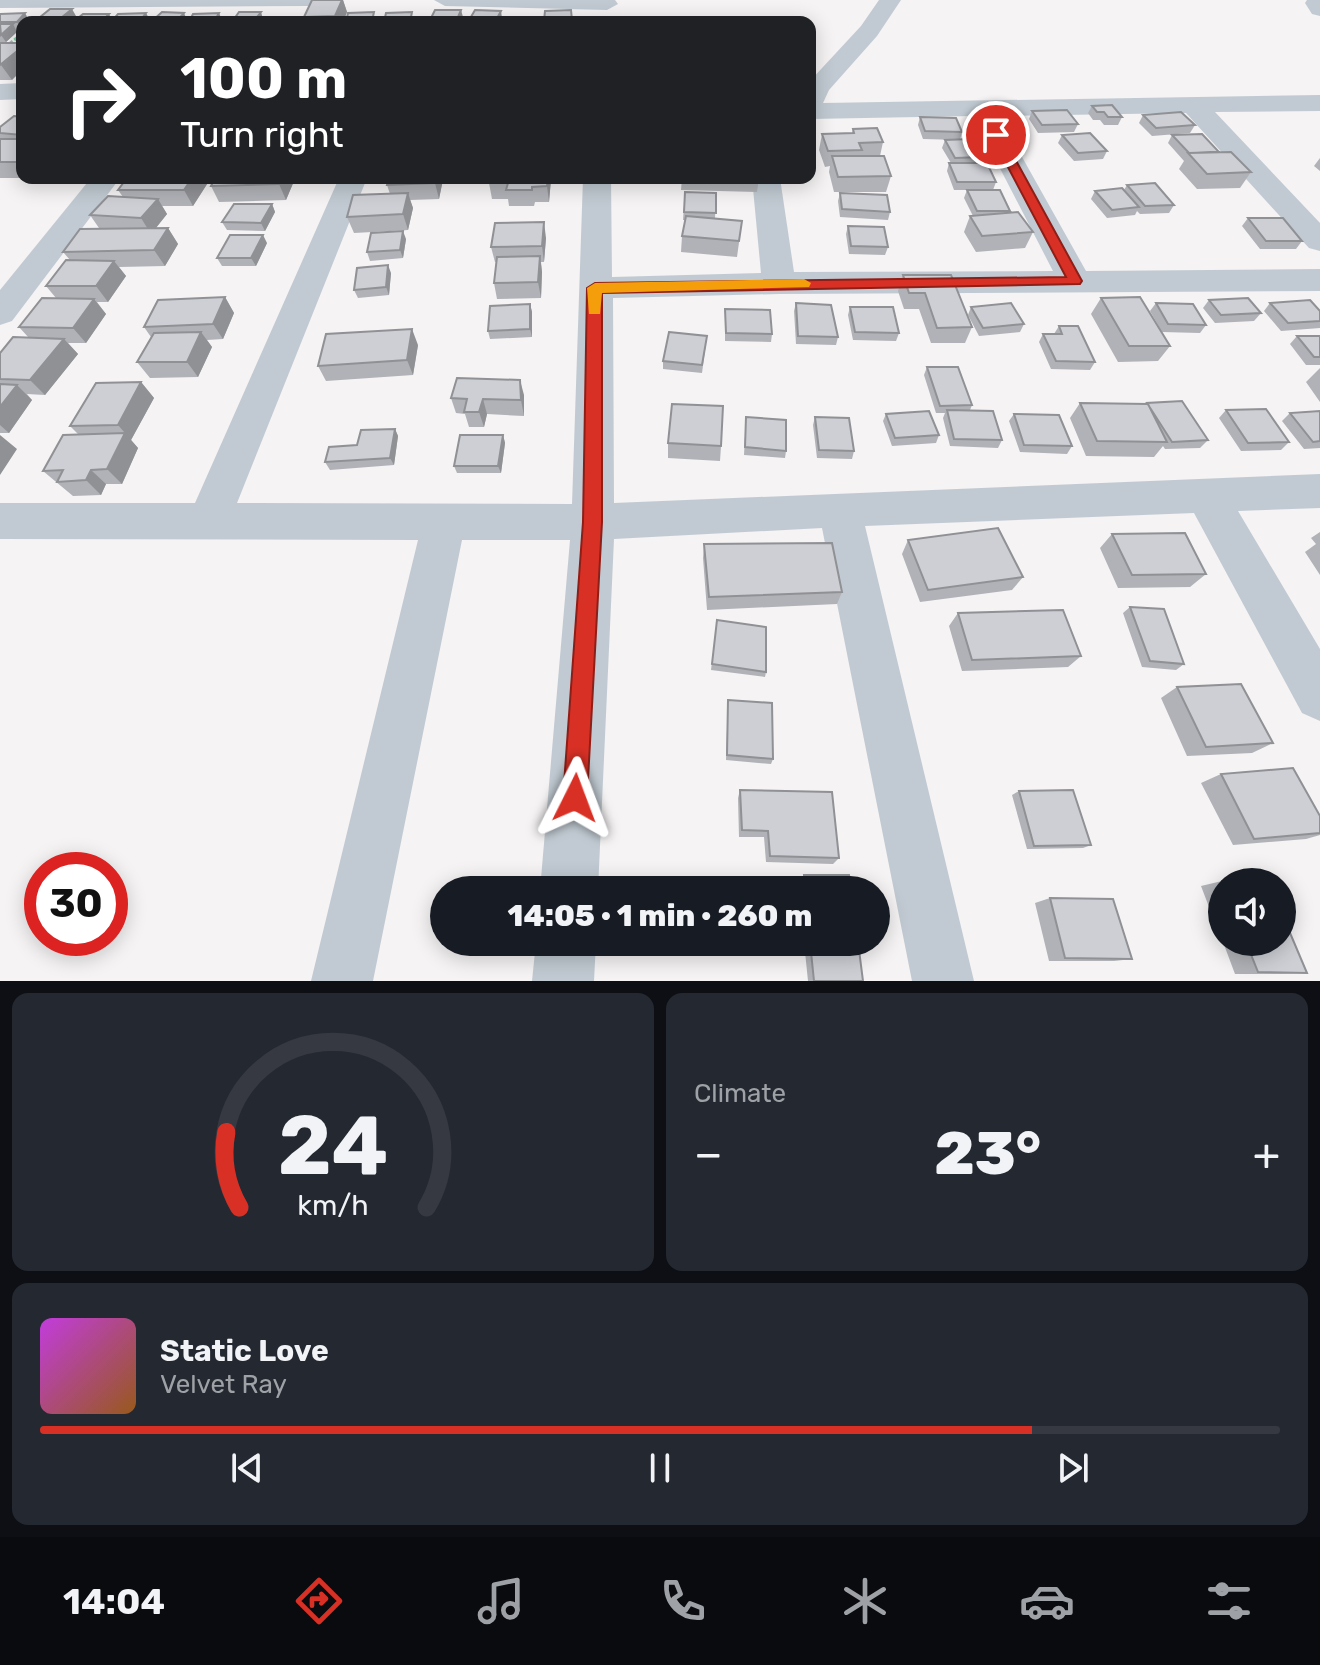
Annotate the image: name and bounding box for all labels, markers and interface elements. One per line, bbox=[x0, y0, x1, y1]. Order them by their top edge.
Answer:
text: 100 m bbox=[180, 46, 347, 112]
icon: right bbox=[48, 48, 152, 152]
pin bbox=[962, 101, 1030, 169]
text: Turn right bbox=[180, 113, 344, 156]
icon: arrive bbox=[974, 113, 1018, 157]
position arrow bbox=[533, 756, 617, 840]
speed limit sign: 30 bbox=[24, 852, 128, 956]
map controls bbox=[1208, 868, 1296, 956]
button: sound bbox=[1208, 868, 1296, 956]
text: 14:05 · 1 min · 260 m bbox=[508, 898, 812, 934]
text: Climate bbox=[694, 1078, 786, 1109]
text: 24 bbox=[278, 1096, 388, 1195]
text: 23° bbox=[934, 1118, 1041, 1189]
text: − bbox=[694, 1128, 723, 1180]
text: + bbox=[1253, 1128, 1280, 1180]
text: km/h bbox=[297, 1188, 369, 1222]
text: Static Love bbox=[160, 1333, 329, 1369]
text: Velvet Ray bbox=[160, 1369, 287, 1400]
icon: previous bbox=[225, 1446, 269, 1490]
icon: pause bbox=[638, 1446, 682, 1490]
icon: next bbox=[1051, 1446, 1095, 1490]
icon: directions bbox=[291, 1573, 347, 1629]
icon: music bbox=[473, 1573, 529, 1629]
icon: phone bbox=[655, 1573, 711, 1629]
icon: climate bbox=[837, 1573, 893, 1629]
icon: car bbox=[1019, 1573, 1075, 1629]
icon: filters bbox=[1201, 1573, 1257, 1629]
text: 14:04 bbox=[63, 1580, 165, 1623]

